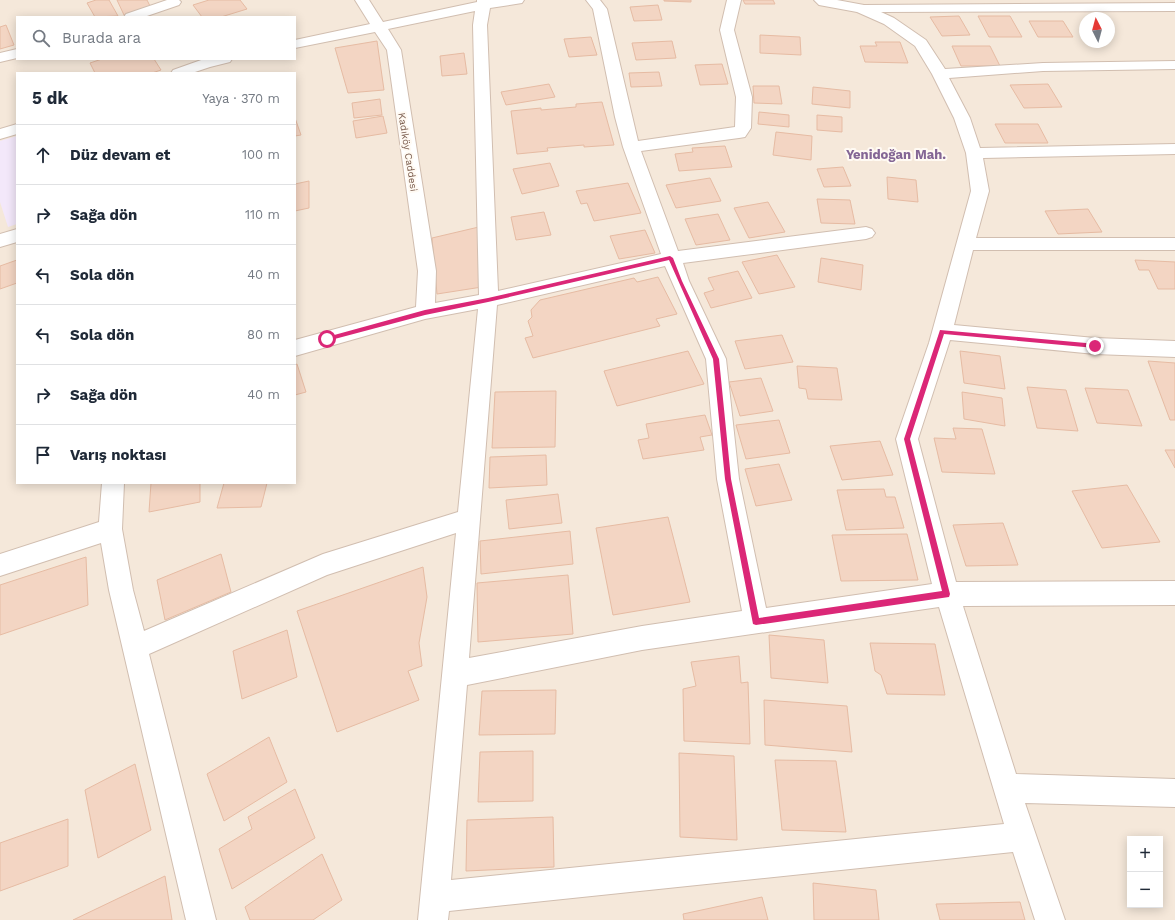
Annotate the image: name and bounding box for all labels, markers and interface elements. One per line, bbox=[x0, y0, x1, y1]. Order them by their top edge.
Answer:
north arrow bbox=[1079, 12, 1115, 48]
search box bbox=[16, 16, 296, 60]
icon: search bbox=[30, 27, 52, 49]
text: Burada ara bbox=[62, 29, 141, 47]
text: 5 dk bbox=[32, 88, 68, 108]
text: Yaya · 370 m bbox=[202, 91, 280, 106]
street label: Kadıköy Caddesi bbox=[396, 112, 420, 192]
icon: ahead bbox=[32, 144, 54, 166]
text: Düz devam et bbox=[70, 146, 170, 164]
text: 100 m bbox=[242, 147, 280, 162]
district label: Yenidoğan Mah. bbox=[846, 147, 946, 162]
icon: right bbox=[32, 204, 54, 226]
text: Sağa dön bbox=[70, 206, 137, 224]
text: 110 m bbox=[245, 207, 280, 222]
icon: left bbox=[32, 264, 54, 286]
text: Sola dön bbox=[70, 266, 134, 284]
text: 40 m bbox=[247, 267, 280, 282]
icon: left bbox=[32, 324, 54, 346]
text: Sola dön bbox=[70, 326, 134, 344]
text: 80 m bbox=[247, 327, 280, 342]
route start bbox=[318, 330, 336, 348]
route end bbox=[1086, 337, 1104, 355]
icon: right bbox=[32, 384, 54, 406]
text: Sağa dön bbox=[70, 386, 137, 404]
text: 40 m bbox=[247, 387, 280, 402]
icon: arrive bbox=[32, 444, 54, 466]
text: Varış noktası bbox=[70, 446, 167, 464]
map controls bbox=[1127, 836, 1163, 908]
button: + bbox=[1127, 836, 1163, 872]
button: − bbox=[1127, 872, 1163, 908]

